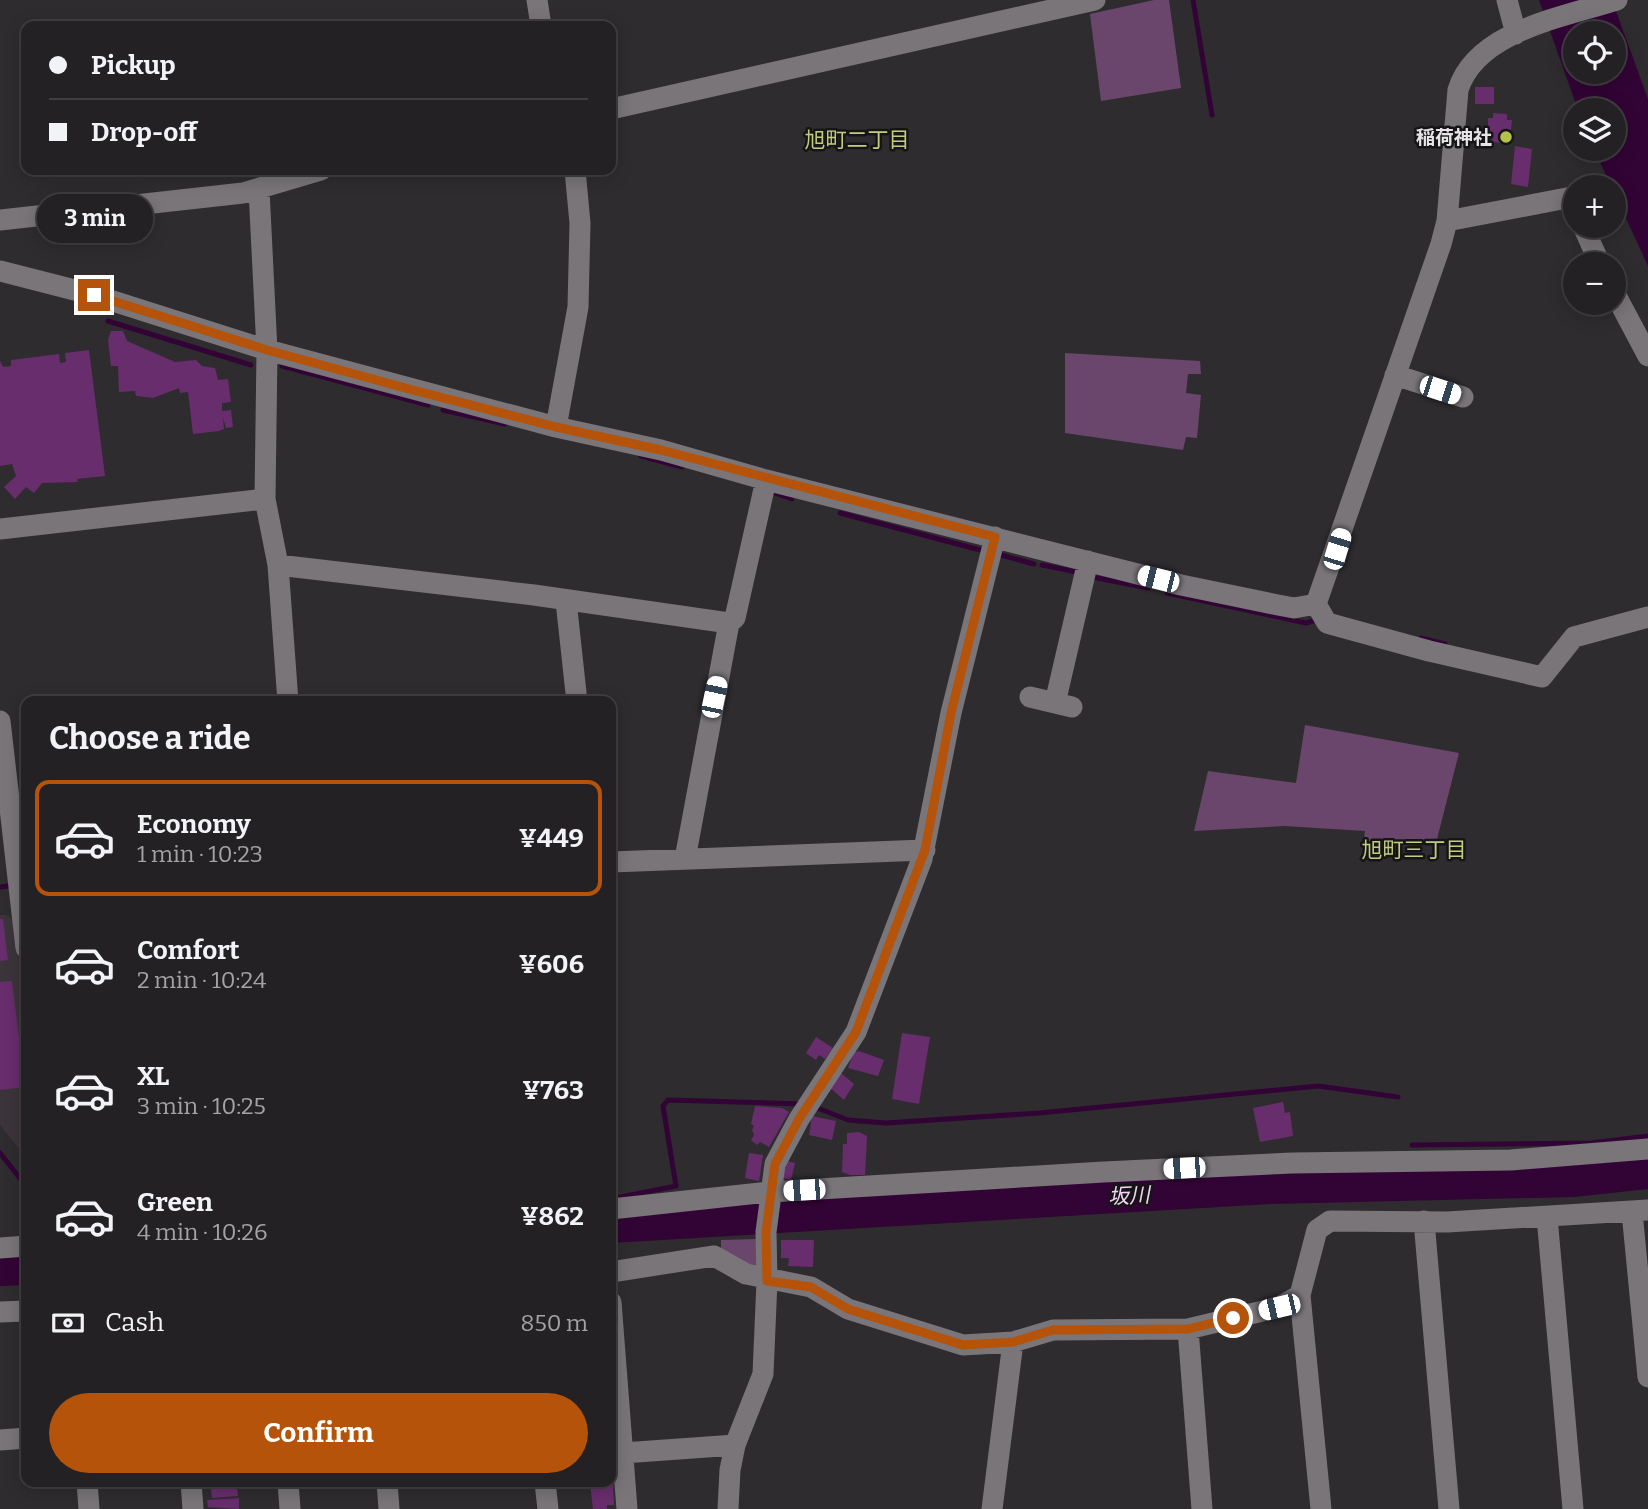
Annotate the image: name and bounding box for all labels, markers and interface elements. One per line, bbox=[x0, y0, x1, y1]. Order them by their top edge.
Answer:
map controls bbox=[1563, 21, 1626, 315]
button: locate bbox=[1563, 21, 1626, 84]
text: Pickup bbox=[91, 50, 176, 81]
button: layers bbox=[1563, 98, 1626, 161]
text: Drop-off bbox=[91, 117, 197, 148]
place label: 稲荷神社 bbox=[1416, 126, 1492, 149]
district label: 旭町二丁目 bbox=[805, 127, 910, 153]
marker: 稲荷神社 bbox=[1498, 129, 1514, 145]
button: + bbox=[1563, 175, 1626, 238]
callout: 3 min bbox=[36, 194, 152, 243]
text: 3 min bbox=[64, 204, 126, 232]
button: − bbox=[1563, 252, 1626, 315]
route end bbox=[78, 279, 110, 311]
car bbox=[1417, 374, 1464, 406]
car bbox=[1321, 526, 1354, 572]
car bbox=[1136, 564, 1181, 594]
car bbox=[700, 674, 729, 720]
text: Choose a ride bbox=[49, 719, 250, 757]
icon: car bbox=[53, 807, 116, 870]
text: Economy bbox=[137, 809, 251, 840]
text: ¥449 bbox=[519, 823, 584, 854]
district label: 旭町三丁目 bbox=[1362, 837, 1467, 863]
text: 1 min · 10:23 bbox=[137, 840, 263, 868]
icon: car bbox=[53, 933, 116, 996]
text: Comfort bbox=[137, 935, 240, 966]
text: ¥606 bbox=[519, 949, 584, 980]
text: 2 min · 10:24 bbox=[137, 966, 266, 994]
icon: car bbox=[53, 1059, 116, 1122]
text: XL bbox=[137, 1061, 169, 1092]
text: ¥763 bbox=[522, 1075, 584, 1106]
text: 3 min · 10:25 bbox=[137, 1092, 266, 1120]
car bbox=[1163, 1156, 1206, 1180]
car bbox=[783, 1178, 826, 1202]
water label: 坂川 bbox=[1107, 1182, 1153, 1210]
icon: car bbox=[53, 1185, 116, 1248]
text: Green bbox=[137, 1187, 213, 1218]
text: ¥862 bbox=[521, 1201, 584, 1232]
text: 4 min · 10:26 bbox=[137, 1218, 267, 1246]
car bbox=[1257, 1292, 1302, 1322]
route start bbox=[1217, 1302, 1249, 1334]
icon: cash bbox=[49, 1304, 87, 1342]
text: Cash bbox=[105, 1307, 164, 1338]
text: 850 m bbox=[521, 1309, 588, 1337]
button: Confirm bbox=[49, 1393, 588, 1473]

